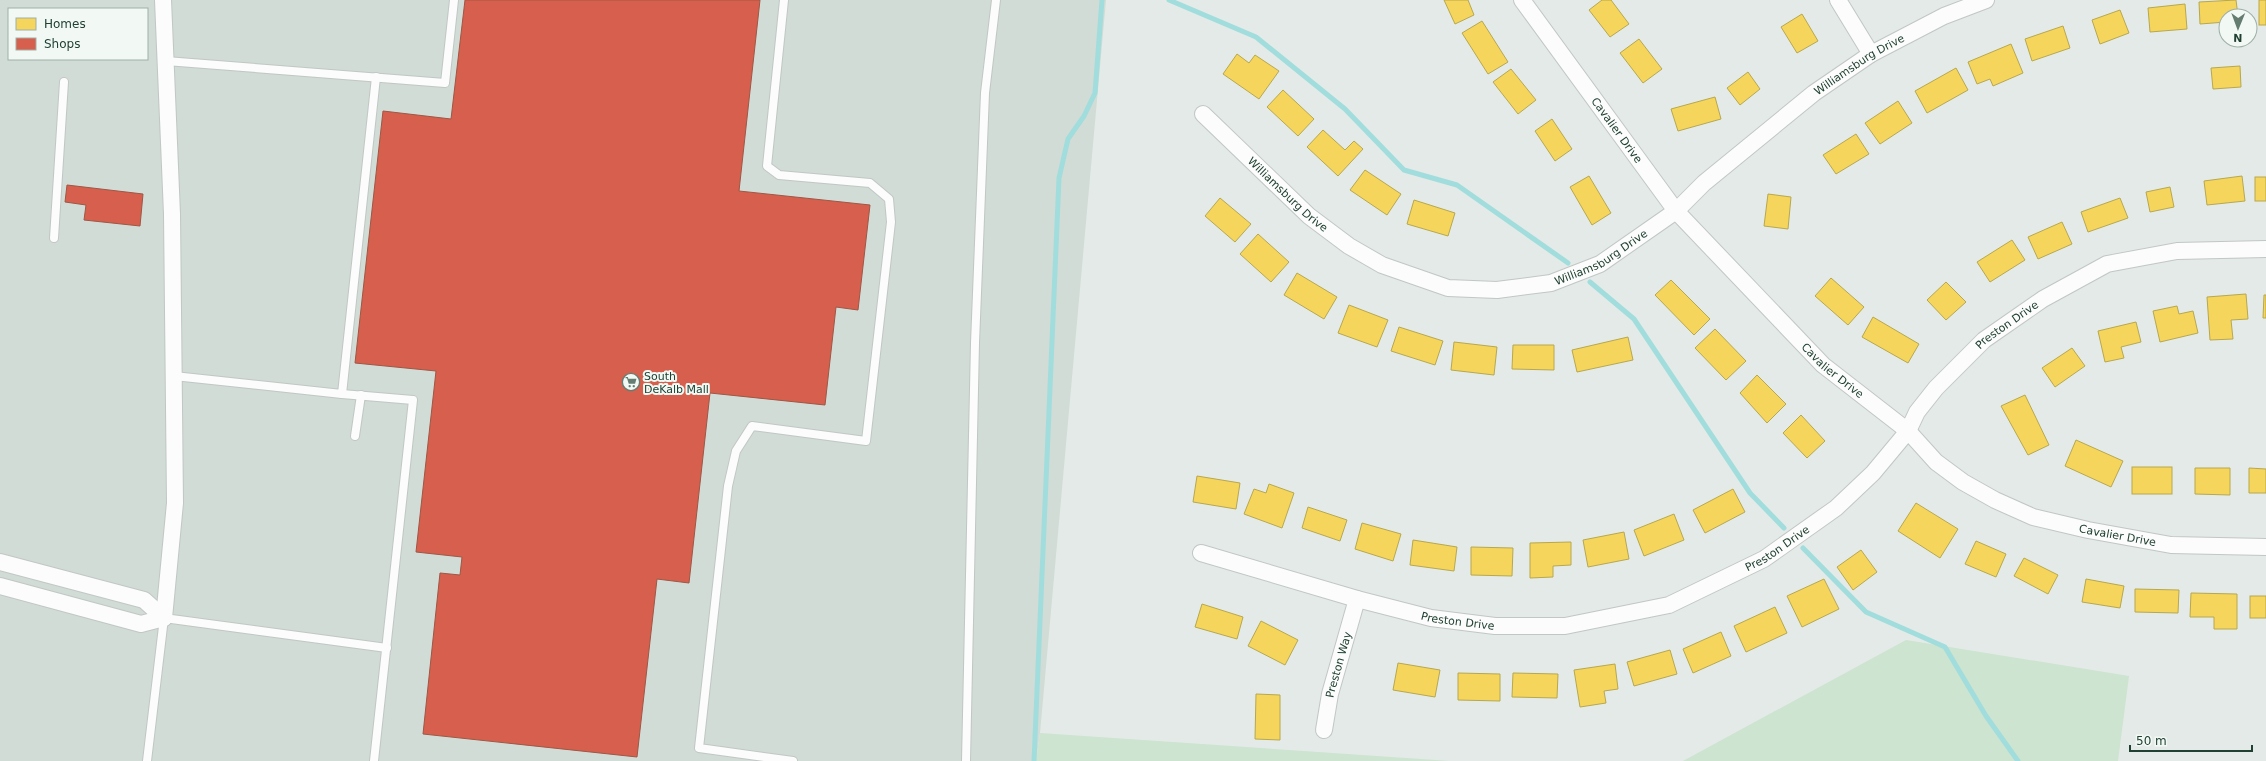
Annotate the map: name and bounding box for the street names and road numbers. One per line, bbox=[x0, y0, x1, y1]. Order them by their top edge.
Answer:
street label: Williamsburg Drive bbox=[1811, 31, 1907, 98]
street label: Cavalier Drive bbox=[1589, 95, 1645, 166]
street label: Williamsburg Drive bbox=[1245, 154, 1331, 235]
street label: Williamsburg Drive bbox=[1553, 227, 1650, 288]
street label: Preston Drive bbox=[1973, 298, 2041, 351]
street label: Cavalier Drive bbox=[1799, 340, 1867, 401]
street label: Preston Drive bbox=[1743, 522, 1812, 574]
street label: Cavalier Drive bbox=[2078, 522, 2157, 549]
street label: Preston Drive bbox=[1420, 609, 1496, 632]
street label: Preston Way bbox=[1323, 630, 1354, 699]

